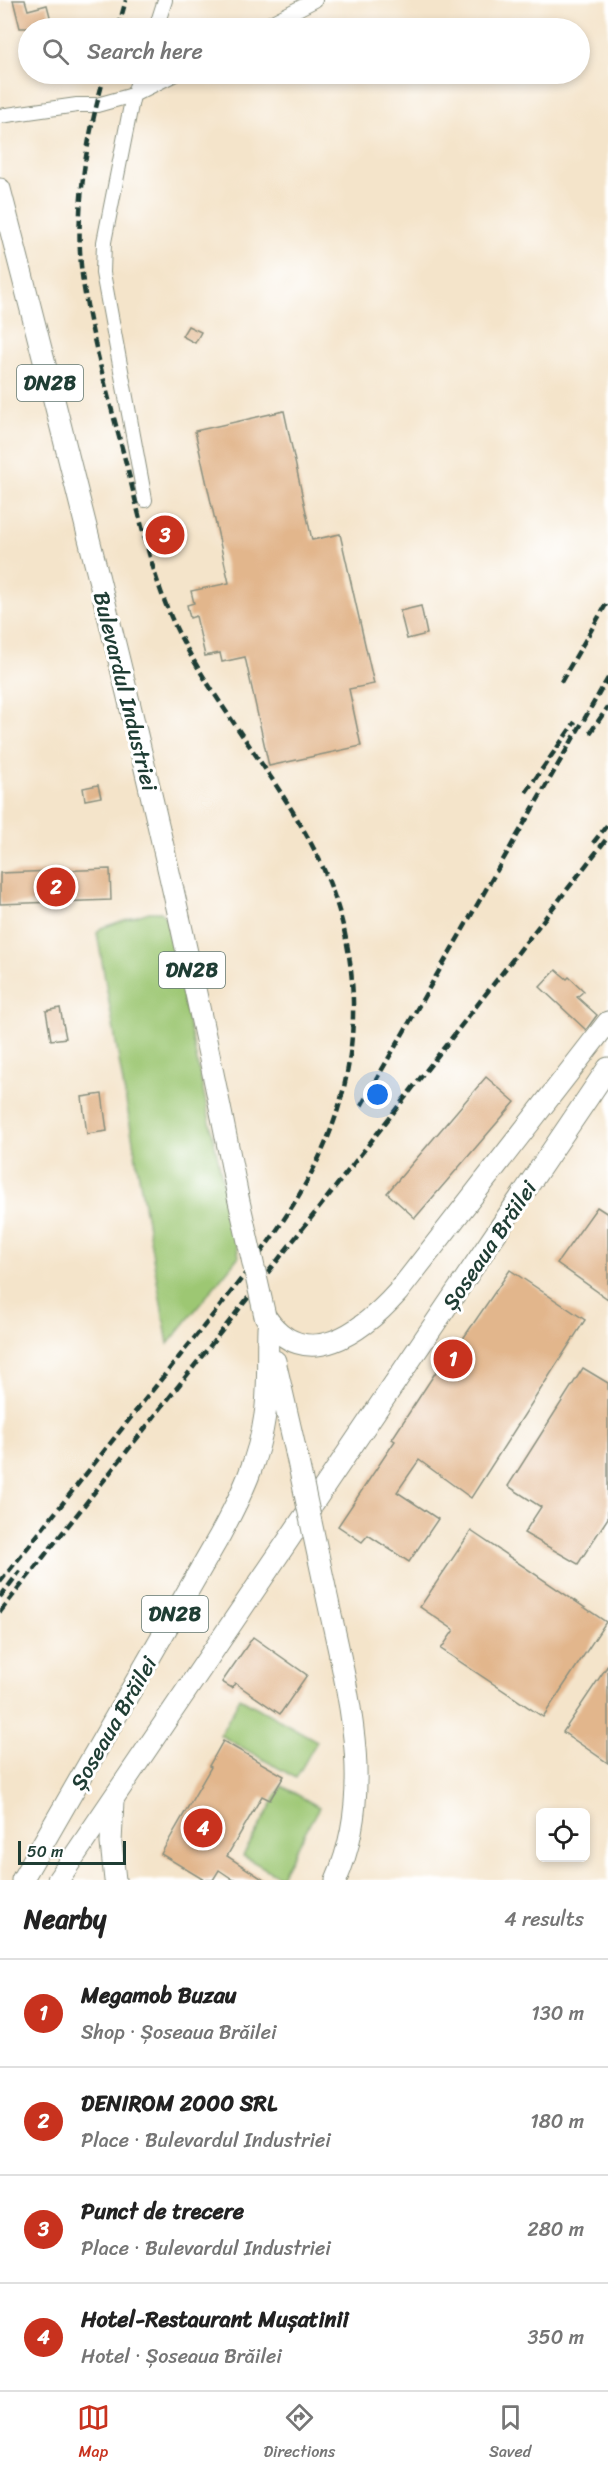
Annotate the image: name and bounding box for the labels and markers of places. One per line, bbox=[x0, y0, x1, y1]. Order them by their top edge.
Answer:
pin: 3 bbox=[146, 512, 184, 558]
pin: 2 bbox=[36, 864, 76, 910]
pin: 1 bbox=[434, 1336, 472, 1382]
pin: 4 bbox=[184, 1806, 222, 1850]

